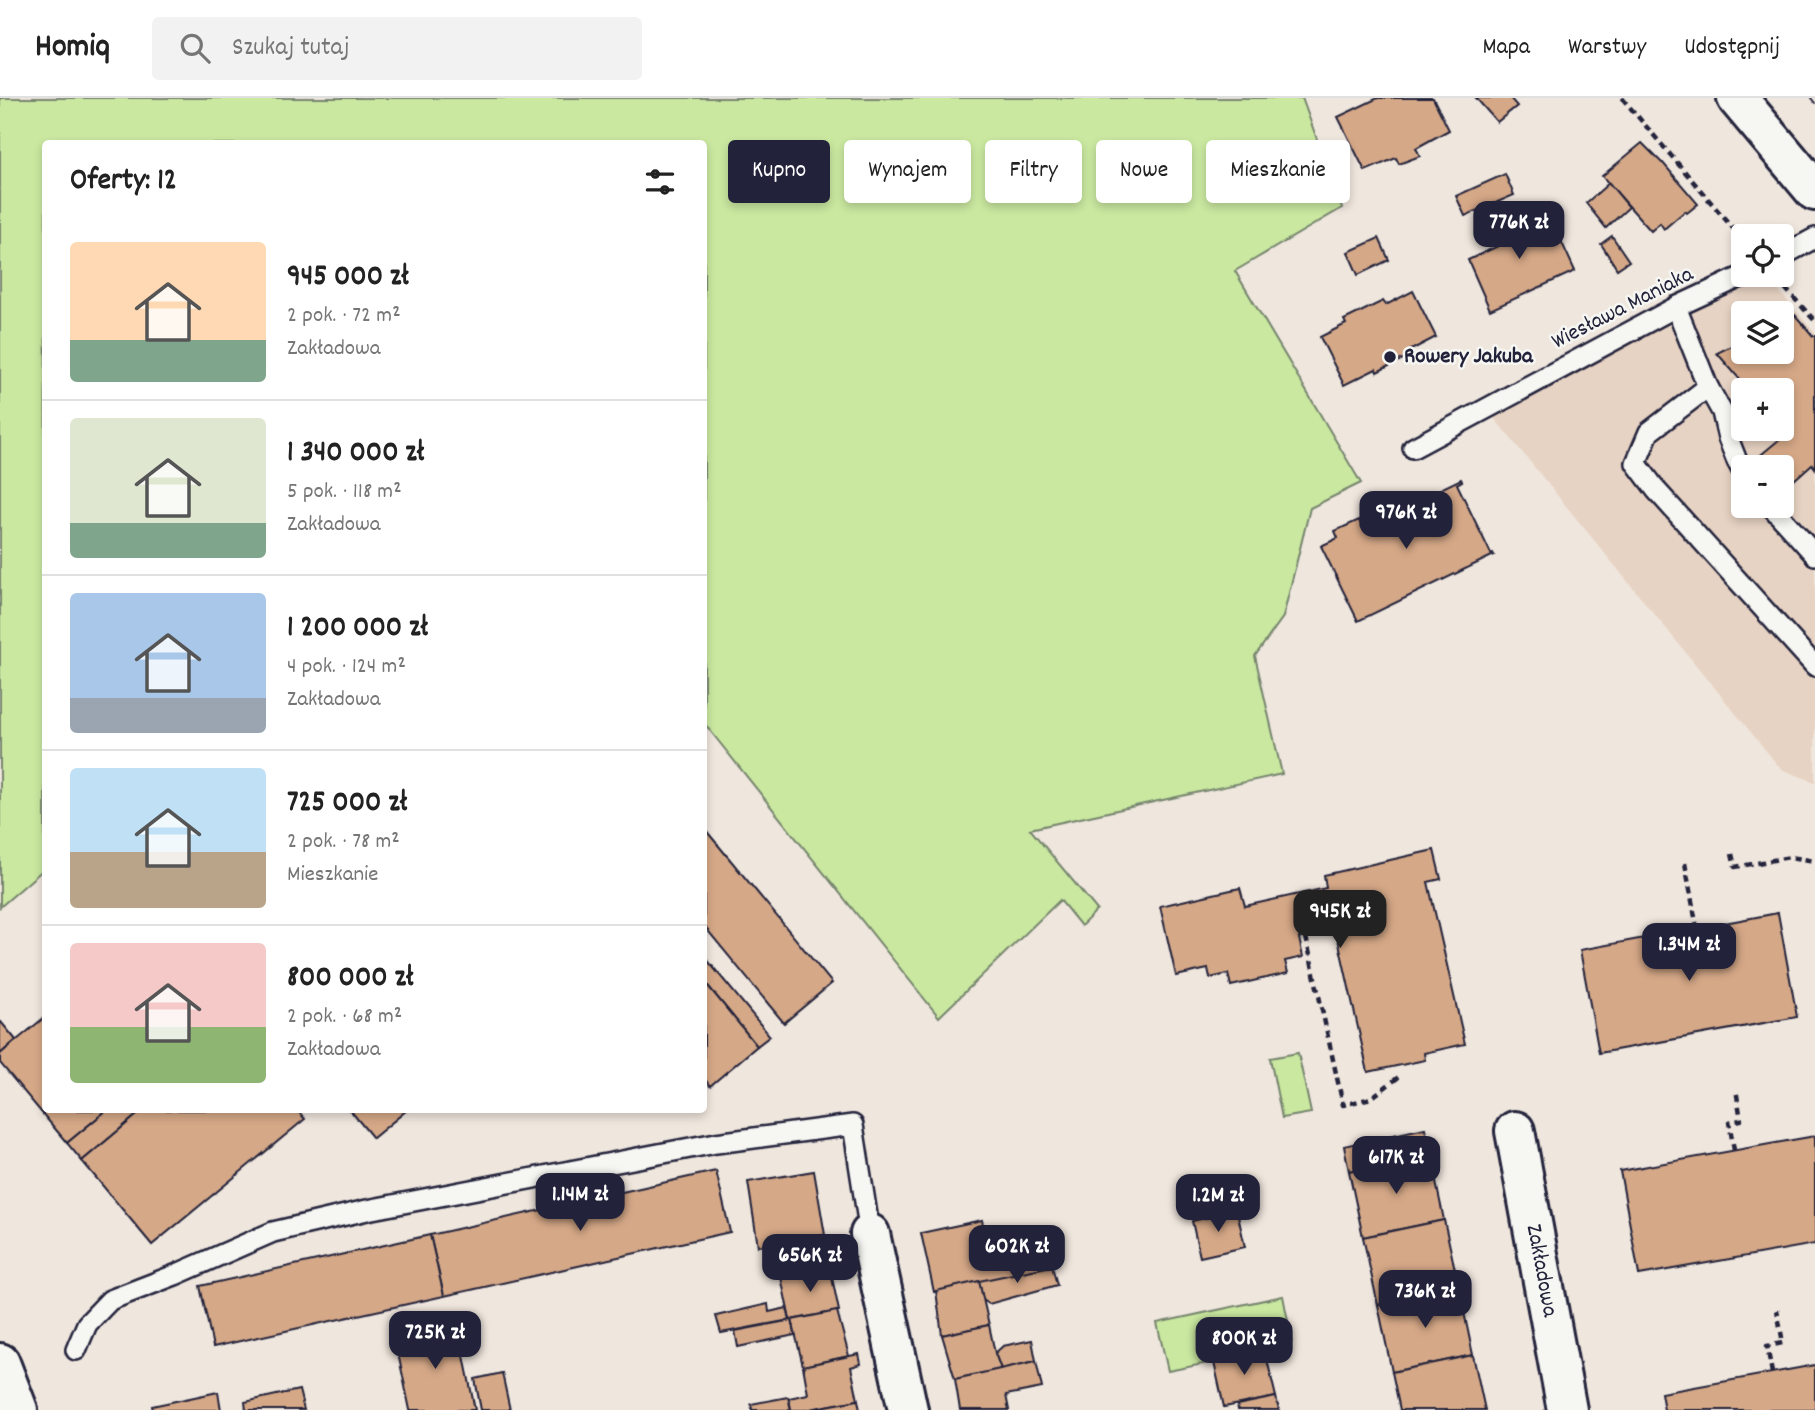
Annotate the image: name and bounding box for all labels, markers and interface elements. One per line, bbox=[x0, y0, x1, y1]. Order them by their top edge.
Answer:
search box bbox=[152, 17, 642, 80]
text: Homiq bbox=[35, 25, 110, 72]
icon: search bbox=[176, 29, 214, 67]
text: Szukaj tutaj bbox=[232, 30, 350, 67]
text: Mapa bbox=[1482, 31, 1530, 65]
text: Warstwy bbox=[1568, 31, 1646, 65]
text: Udostępnij bbox=[1684, 31, 1780, 65]
chip: Kupno bbox=[728, 140, 830, 203]
chip: Wynajem bbox=[844, 140, 971, 203]
chip: Filtry bbox=[985, 140, 1082, 203]
chip: Nowe bbox=[1096, 140, 1192, 203]
chip: Mieszkanie bbox=[1206, 140, 1350, 203]
text: Oferty: 12 bbox=[70, 161, 177, 204]
icon: filters bbox=[641, 163, 679, 201]
pin: 776K zł bbox=[1454, 202, 1584, 261]
text: 776K zł bbox=[1489, 207, 1549, 240]
map controls bbox=[1731, 224, 1794, 518]
button: locate bbox=[1731, 224, 1794, 287]
text: 945 000 zł bbox=[287, 257, 409, 300]
street label: Wiesława Maniaka bbox=[1547, 259, 1701, 359]
icon: home bbox=[126, 270, 210, 354]
text: 2 pok. · 72 m² bbox=[287, 300, 401, 333]
button: layers bbox=[1731, 301, 1794, 364]
text: Zakładowa bbox=[287, 333, 381, 366]
place label: Rowery Jakuba bbox=[1404, 341, 1534, 374]
marker: Rowery Jakuba bbox=[1382, 349, 1398, 365]
button: + bbox=[1731, 378, 1794, 441]
text: 1 340 000 zł bbox=[287, 433, 424, 476]
icon: home bbox=[126, 446, 210, 530]
button: − bbox=[1731, 455, 1794, 518]
text: 5 pok. · 118 m² bbox=[287, 476, 402, 509]
pin: 976K zł bbox=[1341, 491, 1471, 551]
text: 976K zł bbox=[1375, 497, 1437, 530]
text: Zakładowa bbox=[287, 509, 381, 542]
text: 1 200 000 zł bbox=[287, 608, 428, 651]
icon: home bbox=[126, 621, 210, 705]
text: 4 pok. · 124 m² bbox=[287, 651, 406, 684]
text: Zakładowa bbox=[287, 684, 381, 717]
text: 725 000 zł bbox=[287, 783, 407, 826]
icon: home bbox=[126, 796, 210, 880]
text: 2 pok. · 78 m² bbox=[287, 826, 400, 859]
text: Mieszkanie bbox=[287, 859, 378, 892]
pin: 945K zł bbox=[1275, 890, 1405, 950]
text: 945K zł bbox=[1309, 896, 1371, 929]
pin: 1.34M zł bbox=[1617, 924, 1761, 983]
text: 1.34M zł bbox=[1658, 929, 1720, 962]
text: 800 000 zł bbox=[287, 958, 414, 1001]
icon: home bbox=[126, 971, 210, 1055]
text: 2 pok. · 68 m² bbox=[287, 1001, 402, 1034]
text: Zakładowa bbox=[287, 1034, 381, 1067]
pin: 617K zł bbox=[1331, 1136, 1461, 1196]
text: 617K zł bbox=[1368, 1142, 1424, 1175]
pin: 1.14M zł bbox=[508, 1174, 652, 1233]
pin: 1.2M zł bbox=[1153, 1174, 1283, 1234]
text: 1.14M zł bbox=[552, 1179, 608, 1212]
text: 1.2M zł bbox=[1192, 1180, 1244, 1213]
street label: Zakładowa bbox=[1516, 1222, 1566, 1321]
pin: 602K zł bbox=[952, 1226, 1082, 1285]
text: 602K zł bbox=[985, 1231, 1049, 1264]
pin: 656K zł bbox=[745, 1234, 875, 1294]
text: 656K zł bbox=[778, 1240, 842, 1273]
pin: 736K zł bbox=[1360, 1270, 1490, 1330]
text: 736K zł bbox=[1395, 1276, 1455, 1309]
pin: 725K zł bbox=[370, 1312, 500, 1371]
text: 725K zł bbox=[405, 1317, 465, 1350]
pin: 800K zł bbox=[1179, 1318, 1309, 1377]
text: 800K zł bbox=[1212, 1323, 1276, 1356]

